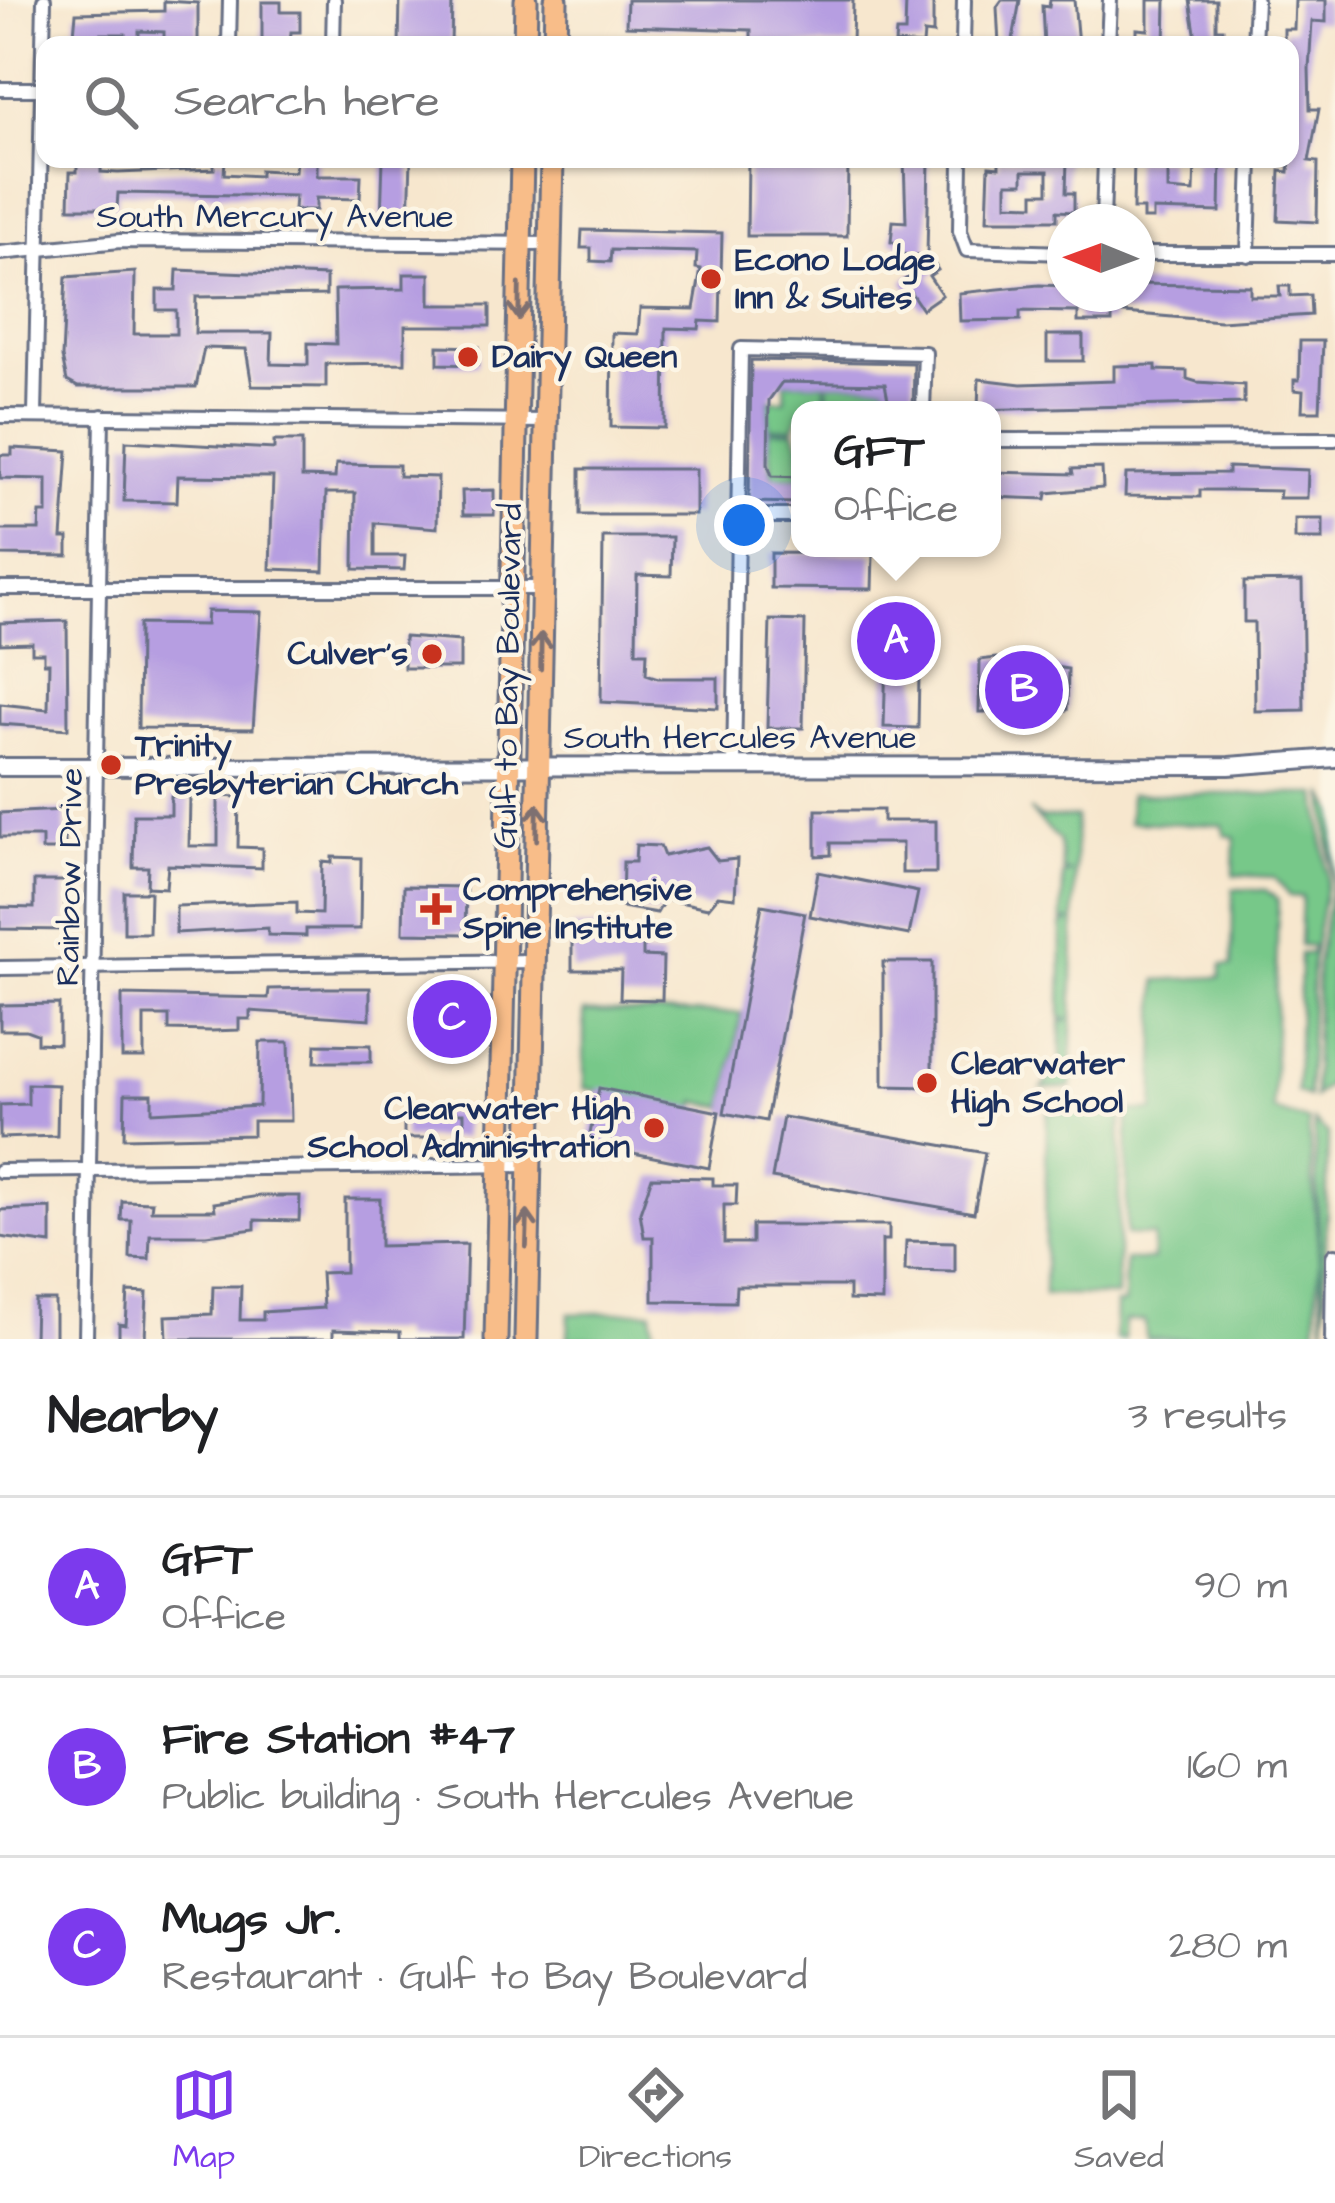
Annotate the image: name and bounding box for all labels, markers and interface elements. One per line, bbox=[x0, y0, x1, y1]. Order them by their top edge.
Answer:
search box bbox=[36, 36, 1299, 168]
icon: search bbox=[78, 69, 144, 135]
text: Search here bbox=[174, 71, 440, 133]
street label: South Mercury Avenue bbox=[96, 194, 454, 241]
north arrow bbox=[1047, 204, 1155, 312]
place label: Econo Lodge Inn & Suites bbox=[735, 237, 936, 321]
marker: Econo Lodge Inn & Suites bbox=[698, 266, 724, 292]
one-way arrow bbox=[507, 282, 530, 321]
place label: Dairy Queen bbox=[492, 334, 678, 382]
marker: Dairy Queen bbox=[455, 344, 481, 370]
popup bbox=[791, 401, 1001, 557]
text: GFT bbox=[834, 421, 924, 483]
text: Office bbox=[834, 483, 958, 537]
your location bbox=[714, 495, 774, 555]
street label: Gulf to Bay Boulevard bbox=[482, 503, 535, 849]
pin: A bbox=[857, 596, 935, 686]
place label: Culver's bbox=[288, 631, 408, 677]
one-way arrow bbox=[530, 632, 553, 671]
marker: Culver's bbox=[419, 641, 445, 667]
pin: B bbox=[985, 645, 1063, 735]
street label: South Hercules Avenue bbox=[563, 715, 917, 761]
place label: Trinity Presbyterian Church bbox=[134, 723, 459, 809]
marker: Trinity Presbyterian Church bbox=[98, 752, 124, 778]
street label: Rainbow Drive bbox=[45, 767, 95, 987]
one-way arrow bbox=[525, 803, 548, 842]
place label: Comprehensive Spine Institute bbox=[462, 867, 692, 951]
marker: Comprehensive Spine Institute bbox=[420, 893, 452, 925]
pin: C bbox=[413, 974, 491, 1064]
place label: Clearwater High School bbox=[951, 1041, 1126, 1127]
marker: Clearwater High School bbox=[914, 1070, 940, 1096]
place label: Clearwater High School Administration bbox=[307, 1086, 631, 1170]
marker: Clearwater High School Administration bbox=[641, 1115, 667, 1141]
one-way arrow bbox=[516, 1211, 539, 1250]
text: Nearby bbox=[48, 1382, 218, 1453]
text: 3 results bbox=[1128, 1390, 1287, 1444]
text: GFT bbox=[162, 1529, 252, 1591]
text: A bbox=[75, 1560, 99, 1614]
text: 90 m bbox=[1194, 1560, 1287, 1614]
text: Office bbox=[162, 1591, 286, 1645]
text: Fire Station #47 bbox=[162, 1709, 515, 1771]
text: B bbox=[73, 1740, 101, 1794]
text: 160 m bbox=[1187, 1740, 1287, 1794]
text: Public building · South Hercules Avenue bbox=[162, 1771, 854, 1825]
text: Mugs Jr. bbox=[162, 1889, 341, 1951]
text: C bbox=[73, 1920, 101, 1974]
text: 280 m bbox=[1169, 1920, 1287, 1974]
text: Restaurant · Gulf to Bay Boulevard bbox=[162, 1951, 807, 2005]
tab: Map bbox=[171, 2062, 237, 2180]
tab: Directions bbox=[579, 2062, 732, 2180]
tab: Saved bbox=[1074, 2062, 1164, 2180]

